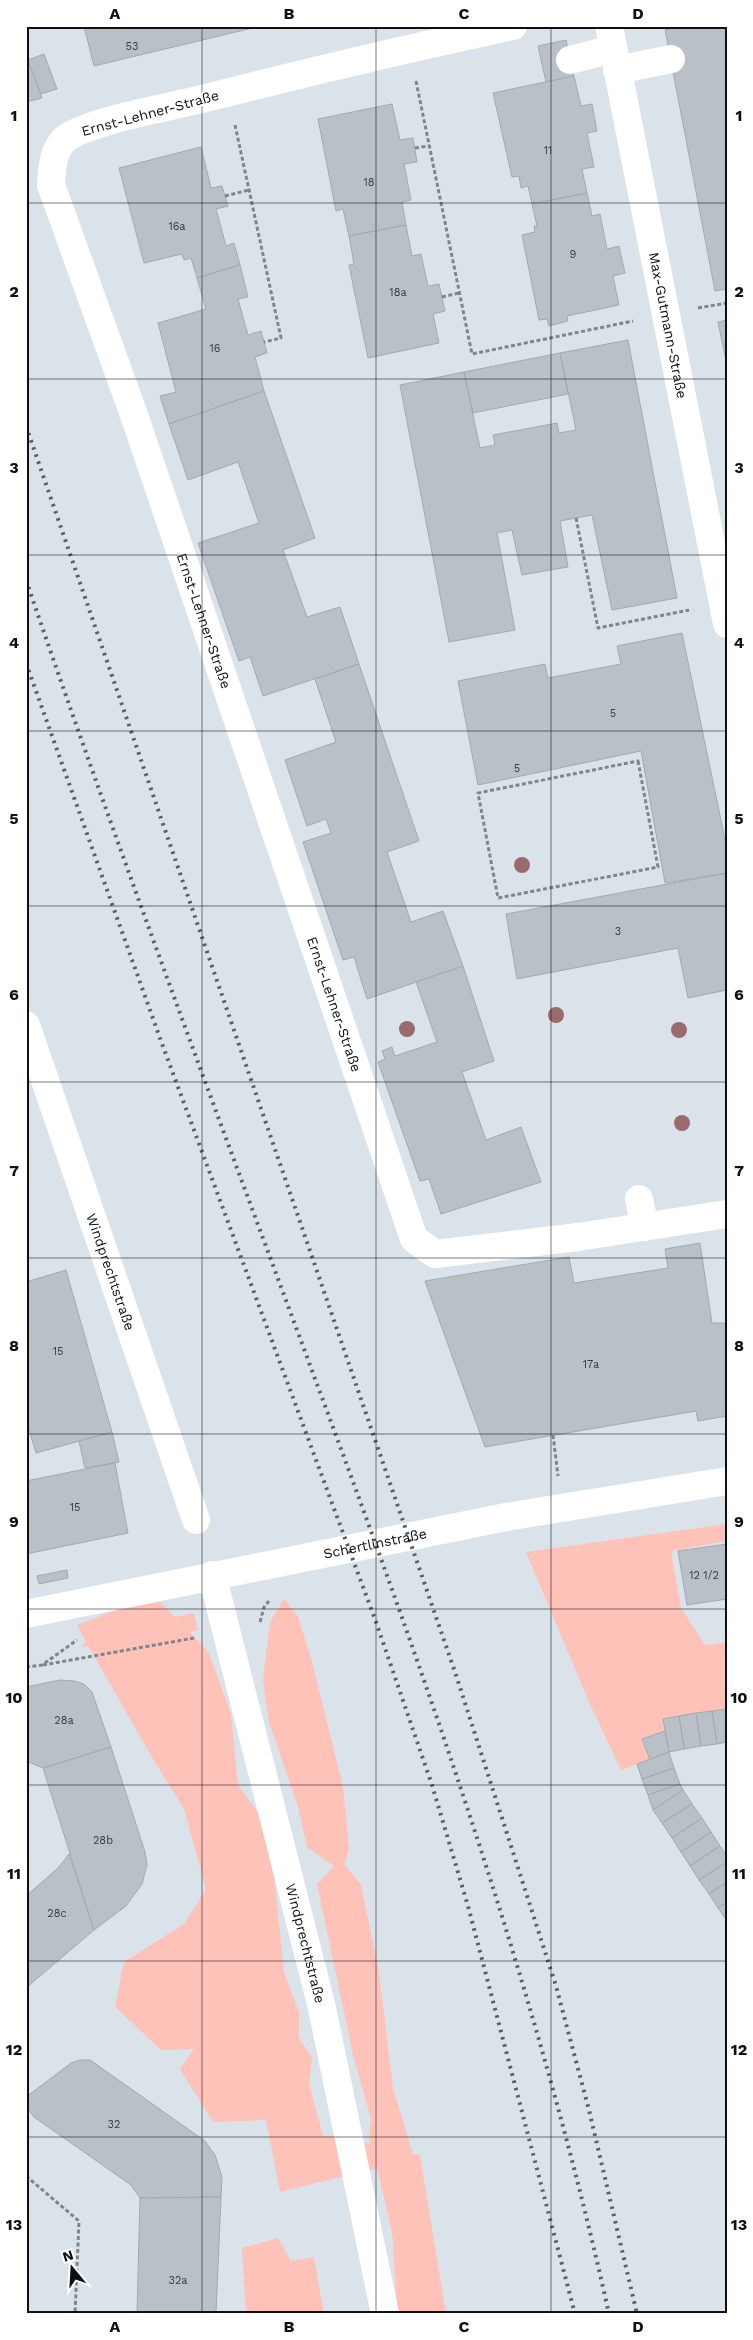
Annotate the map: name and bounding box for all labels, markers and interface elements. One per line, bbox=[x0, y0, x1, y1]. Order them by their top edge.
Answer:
text: A bbox=[110, 4, 121, 23]
text: B bbox=[284, 4, 295, 23]
text: C bbox=[459, 4, 470, 23]
text: D bbox=[632, 4, 644, 23]
house number: 53 bbox=[126, 40, 138, 53]
street label: Ernst-Lehner-Straße bbox=[80, 87, 220, 139]
text: 1 bbox=[11, 106, 17, 125]
text: 1 bbox=[736, 106, 742, 125]
house number: 11 bbox=[544, 144, 552, 157]
house number: 18 bbox=[363, 176, 375, 189]
house number: 16a bbox=[168, 220, 186, 233]
house number: 9 bbox=[570, 248, 577, 261]
street label: Max-Gutmann-Straße bbox=[646, 251, 690, 400]
text: 2 bbox=[9, 282, 19, 301]
text: 2 bbox=[734, 282, 744, 301]
house number: 18a bbox=[389, 286, 407, 299]
house number: 16 bbox=[210, 342, 221, 355]
text: 3 bbox=[9, 458, 19, 477]
text: 3 bbox=[734, 458, 744, 477]
street label: Ernst-Lehner-Straße bbox=[174, 551, 234, 691]
text: 4 bbox=[9, 633, 19, 652]
text: 4 bbox=[734, 633, 744, 652]
house number: 5 bbox=[610, 707, 616, 720]
house number: 5 bbox=[514, 762, 520, 775]
text: 5 bbox=[9, 809, 19, 828]
text: 5 bbox=[734, 809, 744, 828]
house number: 3 bbox=[615, 925, 621, 938]
street label: Ernst-Lehner-Straße bbox=[304, 935, 365, 1074]
text: 6 bbox=[9, 985, 19, 1004]
text: 6 bbox=[734, 985, 744, 1004]
text: 7 bbox=[9, 1161, 19, 1180]
text: 7 bbox=[734, 1161, 744, 1180]
street label: Windprechtstraße bbox=[83, 1211, 138, 1333]
text: 8 bbox=[9, 1336, 19, 1355]
text: 8 bbox=[734, 1336, 744, 1355]
house number: 15 bbox=[53, 1345, 63, 1358]
house number: 17a bbox=[583, 1358, 599, 1371]
house number: 15 bbox=[70, 1501, 80, 1514]
text: 9 bbox=[9, 1512, 19, 1531]
text: 9 bbox=[734, 1512, 744, 1531]
street label: Schertlinstraße bbox=[322, 1525, 428, 1562]
house number: 12 1/2 bbox=[689, 1569, 719, 1582]
text: 10 bbox=[5, 1688, 23, 1707]
text: 10 bbox=[730, 1688, 748, 1707]
house number: 28a bbox=[54, 1714, 74, 1727]
house number: 28b bbox=[93, 1834, 113, 1847]
text: 11 bbox=[7, 1864, 21, 1883]
text: 11 bbox=[732, 1864, 746, 1883]
street label: Windprechtstraße bbox=[283, 1882, 328, 2005]
house number: 28c bbox=[47, 1907, 67, 1920]
text: 12 bbox=[6, 2040, 22, 2059]
text: 12 bbox=[731, 2040, 747, 2059]
house number: 32 bbox=[108, 2118, 120, 2131]
text: 13 bbox=[6, 2215, 22, 2234]
text: 13 bbox=[731, 2215, 747, 2234]
north arrow bbox=[48, 2242, 98, 2292]
text: N bbox=[61, 2246, 75, 2265]
house number: 32a bbox=[168, 2274, 188, 2287]
text: A bbox=[110, 2317, 121, 2336]
text: B bbox=[284, 2317, 295, 2336]
text: C bbox=[459, 2317, 470, 2336]
text: D bbox=[632, 2317, 644, 2336]

